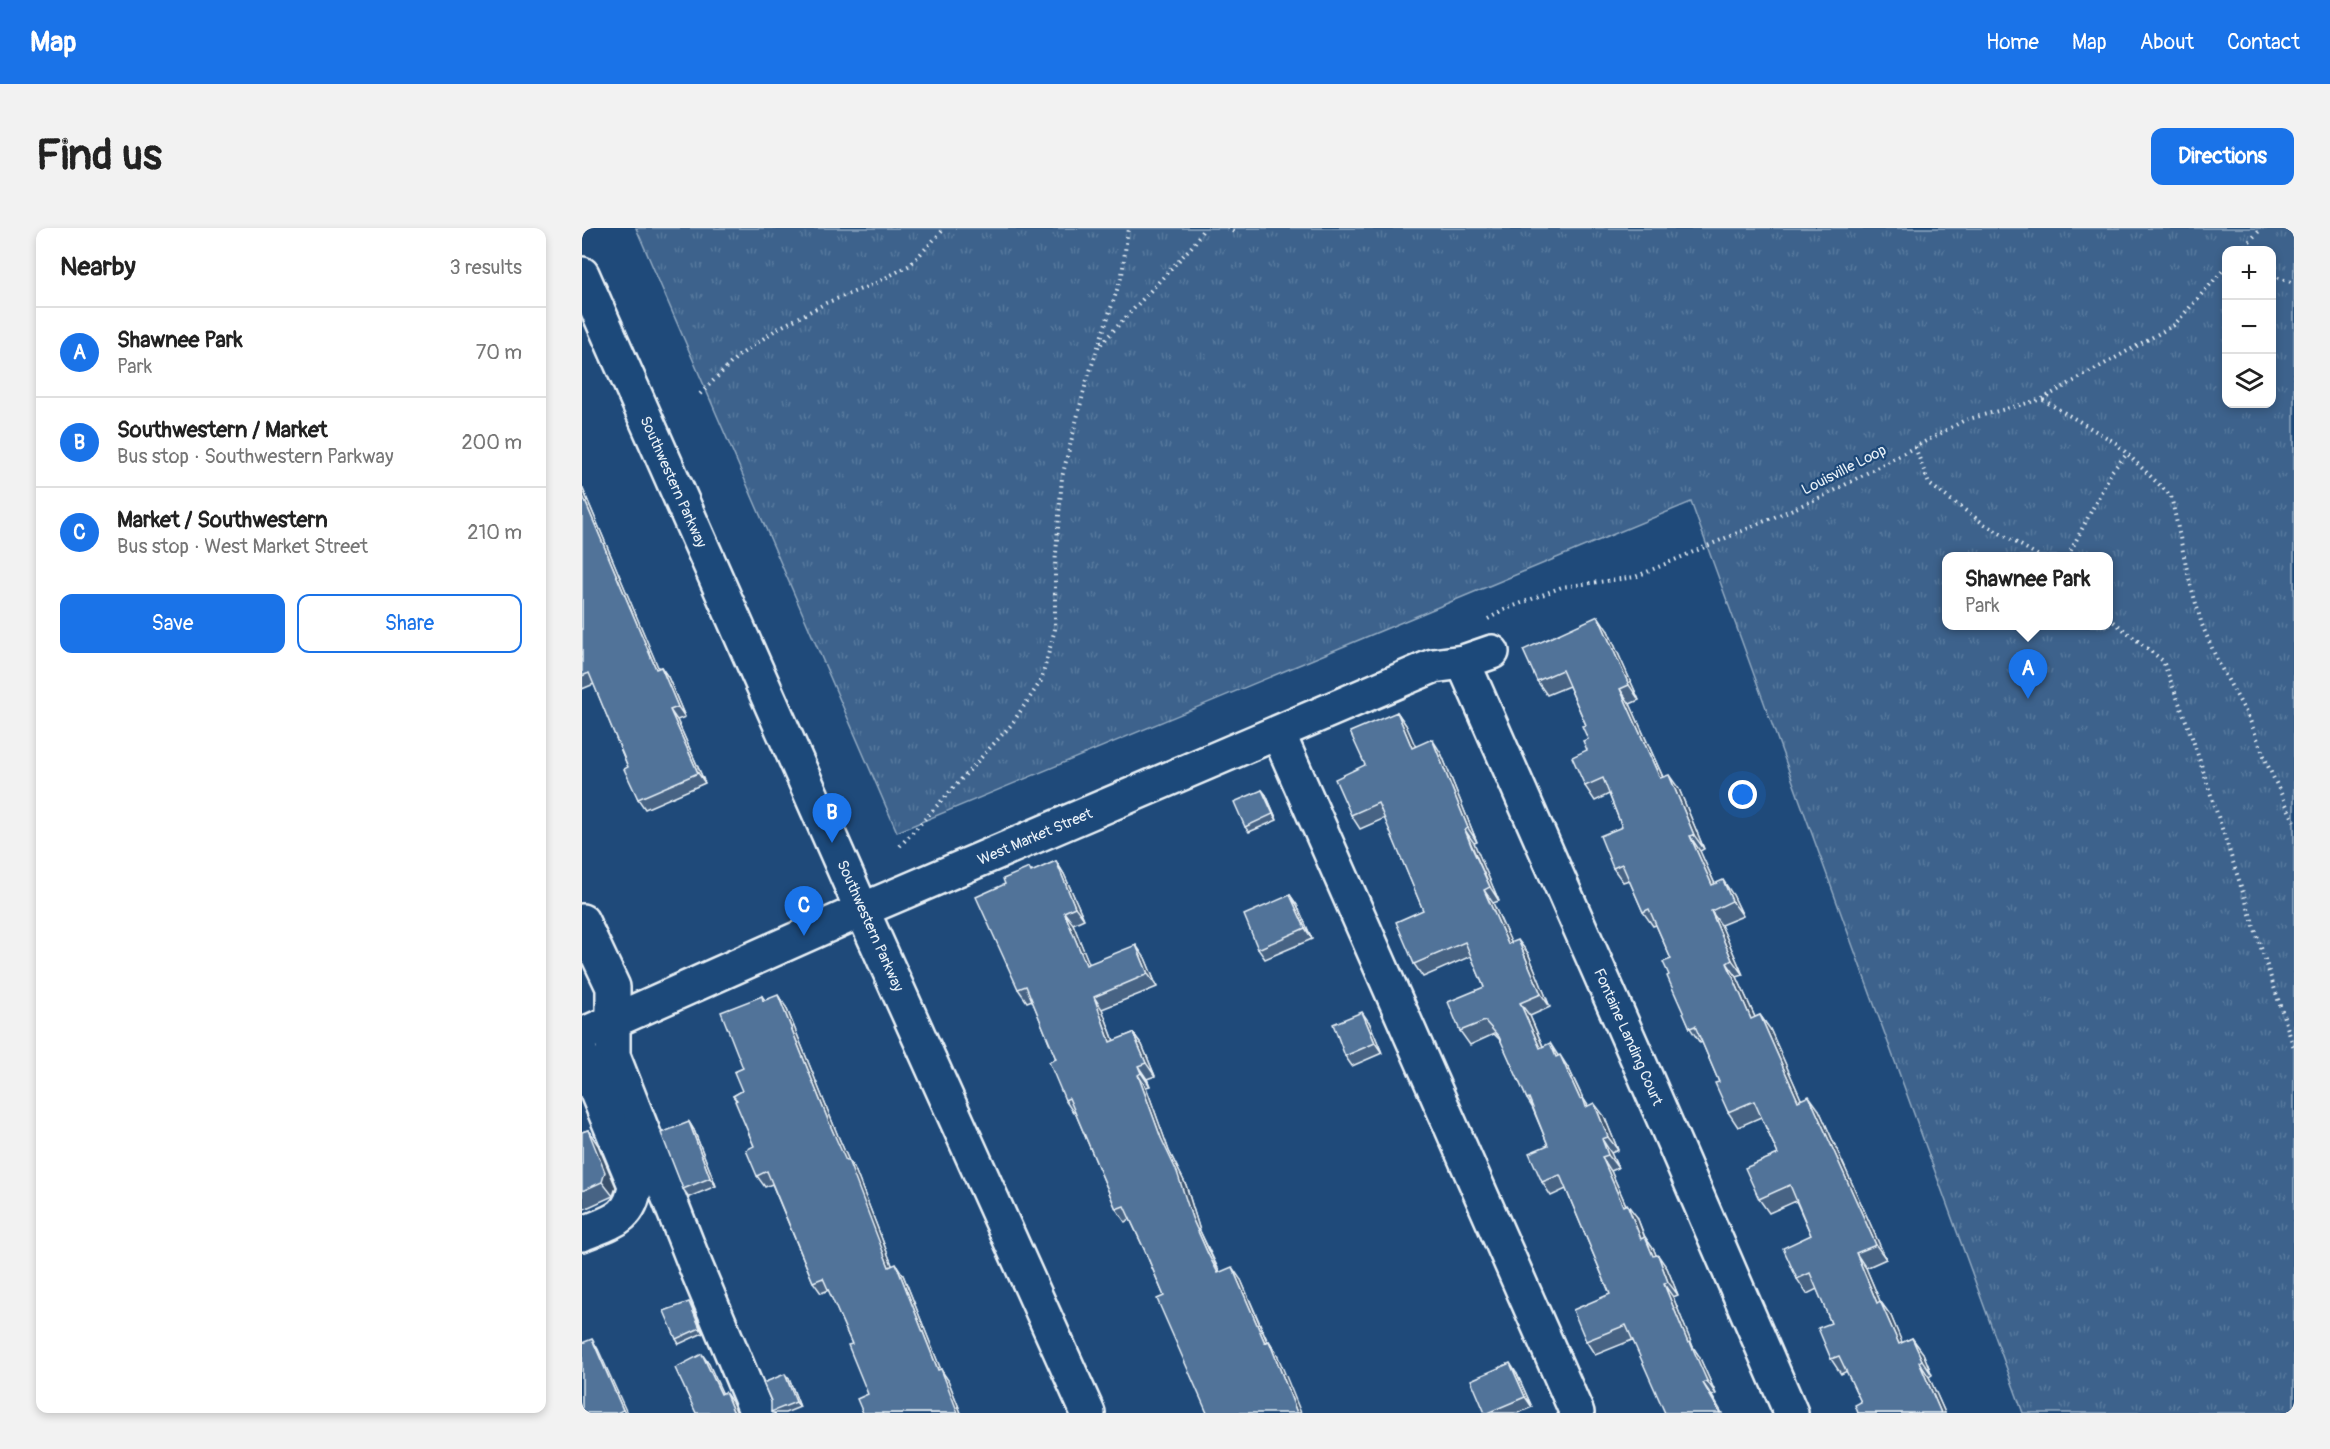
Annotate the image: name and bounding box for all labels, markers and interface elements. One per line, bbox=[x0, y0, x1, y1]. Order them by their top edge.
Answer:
text: Map bbox=[30, 25, 76, 60]
text: Home bbox=[1986, 29, 2039, 56]
text: Map bbox=[2072, 29, 2107, 56]
text: About bbox=[2140, 29, 2194, 56]
text: Contact bbox=[2227, 29, 2300, 56]
button: Directions bbox=[2151, 128, 2294, 185]
text: Find us bbox=[36, 130, 162, 182]
map controls bbox=[2222, 246, 2276, 408]
button: + bbox=[2222, 246, 2276, 300]
text: Nearby bbox=[60, 251, 136, 283]
text: 3 results bbox=[450, 255, 522, 280]
button: − bbox=[2222, 300, 2276, 354]
text: Shawnee Park bbox=[117, 326, 243, 354]
text: A bbox=[73, 340, 86, 365]
text: 70 m bbox=[476, 340, 522, 365]
text: Park bbox=[117, 354, 152, 379]
button: layers bbox=[2222, 354, 2276, 408]
street label: Southwestern Parkway bbox=[635, 413, 711, 551]
text: Southwestern / Market bbox=[117, 416, 328, 444]
text: B bbox=[74, 430, 85, 455]
text: 200 m bbox=[461, 430, 522, 455]
street label: Louisville Loop bbox=[1798, 441, 1890, 499]
text: Bus stop · Southwestern Parkway bbox=[117, 444, 393, 469]
text: Market / Southwestern bbox=[117, 506, 328, 534]
text: C bbox=[73, 520, 86, 545]
text: 210 m bbox=[467, 520, 522, 545]
text: Bus stop · West Market Street bbox=[117, 534, 368, 559]
popup bbox=[1942, 552, 2113, 630]
text: Shawnee Park bbox=[1965, 565, 2090, 593]
text: Park bbox=[1965, 593, 2000, 618]
button: Save bbox=[60, 594, 285, 653]
button: Share bbox=[297, 594, 522, 653]
pin: A bbox=[2008, 650, 2048, 699]
your location bbox=[1728, 780, 1757, 809]
pin: B bbox=[812, 794, 852, 843]
street label: West Market Street bbox=[975, 804, 1096, 870]
street label: Southwestern Parkway bbox=[832, 857, 908, 995]
pin: C bbox=[784, 886, 824, 936]
street label: Fontaine Landing Court bbox=[1589, 965, 1667, 1109]

